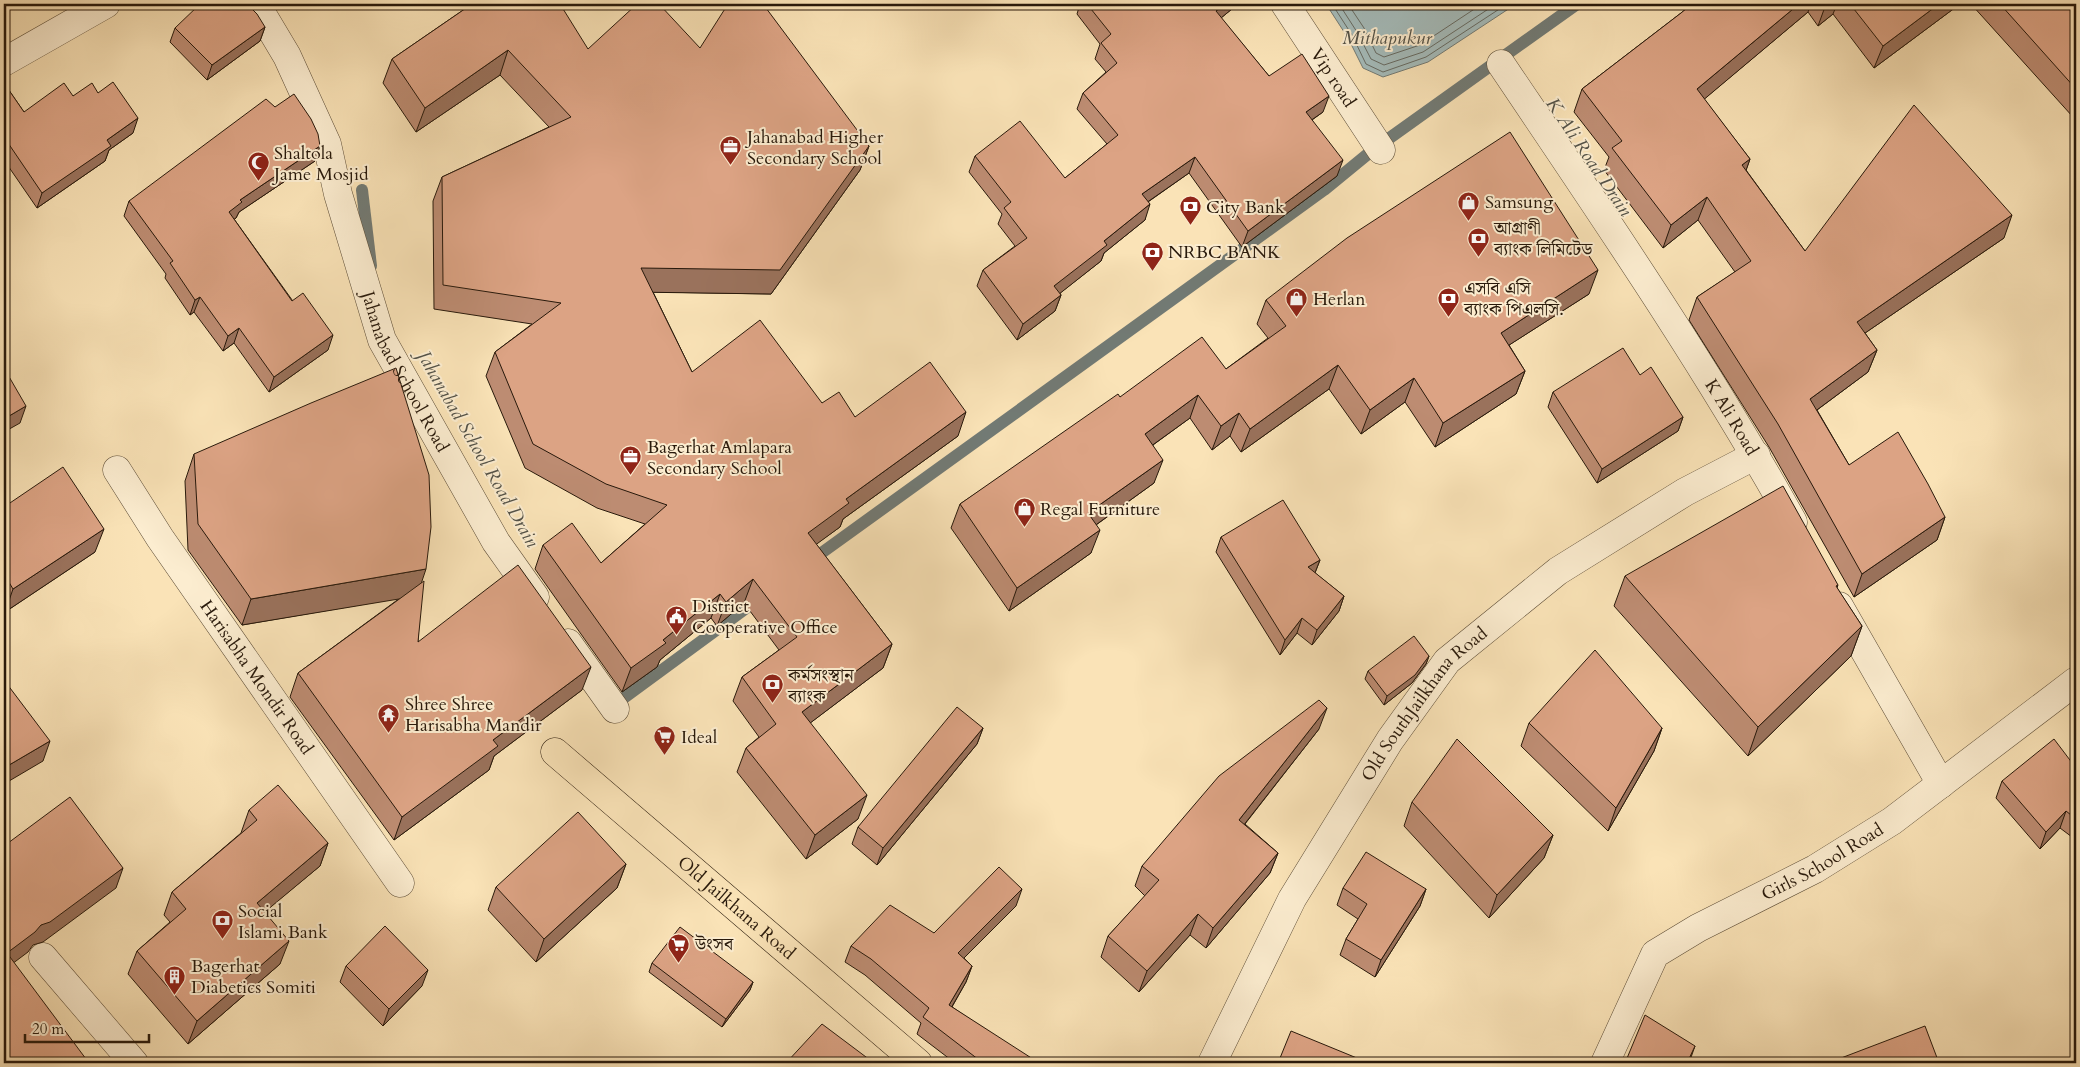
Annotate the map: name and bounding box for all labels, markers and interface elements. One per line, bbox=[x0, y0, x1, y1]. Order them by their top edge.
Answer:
water label: Mithapukur bbox=[1342, 25, 1433, 51]
street label: Vip road bbox=[1305, 43, 1362, 112]
water label: K Ali Road Drain bbox=[1540, 92, 1639, 222]
place label: Jahanabad Higher Secondary School bbox=[744, 125, 884, 171]
office icon: Jahanabad Higher Secondary School bbox=[719, 135, 743, 166]
place label: Shaltola Jame Mosjid bbox=[271, 141, 369, 187]
mosque icon: Shaltola Jame Mosjid bbox=[246, 151, 270, 182]
shop icon: Samsung bbox=[1457, 190, 1481, 221]
place label: Samsung bbox=[1485, 190, 1554, 215]
bank icon: City Bank bbox=[1178, 195, 1202, 226]
place label: City Bank bbox=[1206, 195, 1285, 220]
place label: আগ্রাণী ব্যাংক লিমিটেড bbox=[1493, 216, 1593, 262]
bank icon: আগ্রাণী ব্যাংক লিমিটেড bbox=[1466, 226, 1490, 257]
bank icon: NRBC BANK bbox=[1140, 240, 1164, 271]
place label: NRBC BANK bbox=[1168, 240, 1281, 265]
place label: এসবি এসি ব্যাংক পিএলসি. bbox=[1463, 276, 1564, 322]
street label: Jahanabad School Road bbox=[355, 285, 455, 457]
bank icon: এসবি এসি ব্যাংক পিএলসি. bbox=[1436, 286, 1460, 317]
shop icon: Herlan bbox=[1285, 287, 1309, 318]
place label: Herlan bbox=[1313, 287, 1366, 312]
water label: Jahanabad School Road Drain bbox=[409, 342, 545, 553]
street label: K Ali Road bbox=[1699, 374, 1765, 460]
place label: Bagerhat Amlapara Secondary School bbox=[647, 435, 792, 481]
office icon: Bagerhat Amlapara Secondary School bbox=[619, 445, 643, 476]
shop icon: Regal Furniture bbox=[1012, 497, 1036, 528]
place label: Regal Furniture bbox=[1040, 497, 1160, 522]
place label: District Cooperative Office bbox=[692, 594, 838, 640]
street label: Harisabha Mondir Road bbox=[194, 595, 320, 760]
public building icon: District Cooperative Office bbox=[664, 604, 688, 635]
street label: Old SouthJailkhana Road bbox=[1355, 621, 1493, 786]
place label: কর্মসংস্থান ব্যাংক bbox=[787, 663, 854, 709]
bank icon: কর্মসংস্থান ব্যাংক bbox=[760, 673, 784, 704]
place label: Shree Shree Harisabha Mandir bbox=[405, 692, 542, 738]
temple icon: Shree Shree Harisabha Mandir bbox=[377, 702, 401, 733]
supermarket icon: Ideal bbox=[653, 725, 677, 756]
place label: Ideal bbox=[681, 725, 718, 750]
street label: Girls School Road bbox=[1757, 817, 1888, 907]
street label: Old Jailkhana Road bbox=[672, 850, 801, 965]
place label: Social Islami Bank bbox=[238, 899, 328, 945]
bank icon: Social Islami Bank bbox=[210, 909, 234, 940]
supermarket icon: উংসব bbox=[667, 932, 691, 963]
place label: উংসব bbox=[694, 932, 734, 957]
place label: Bagerhat Diabetics Somiti bbox=[191, 954, 316, 1000]
building icon: Bagerhat Diabetics Somiti bbox=[163, 964, 187, 995]
scale bar bbox=[25, 1012, 149, 1044]
text: 20 m bbox=[32, 1019, 64, 1039]

